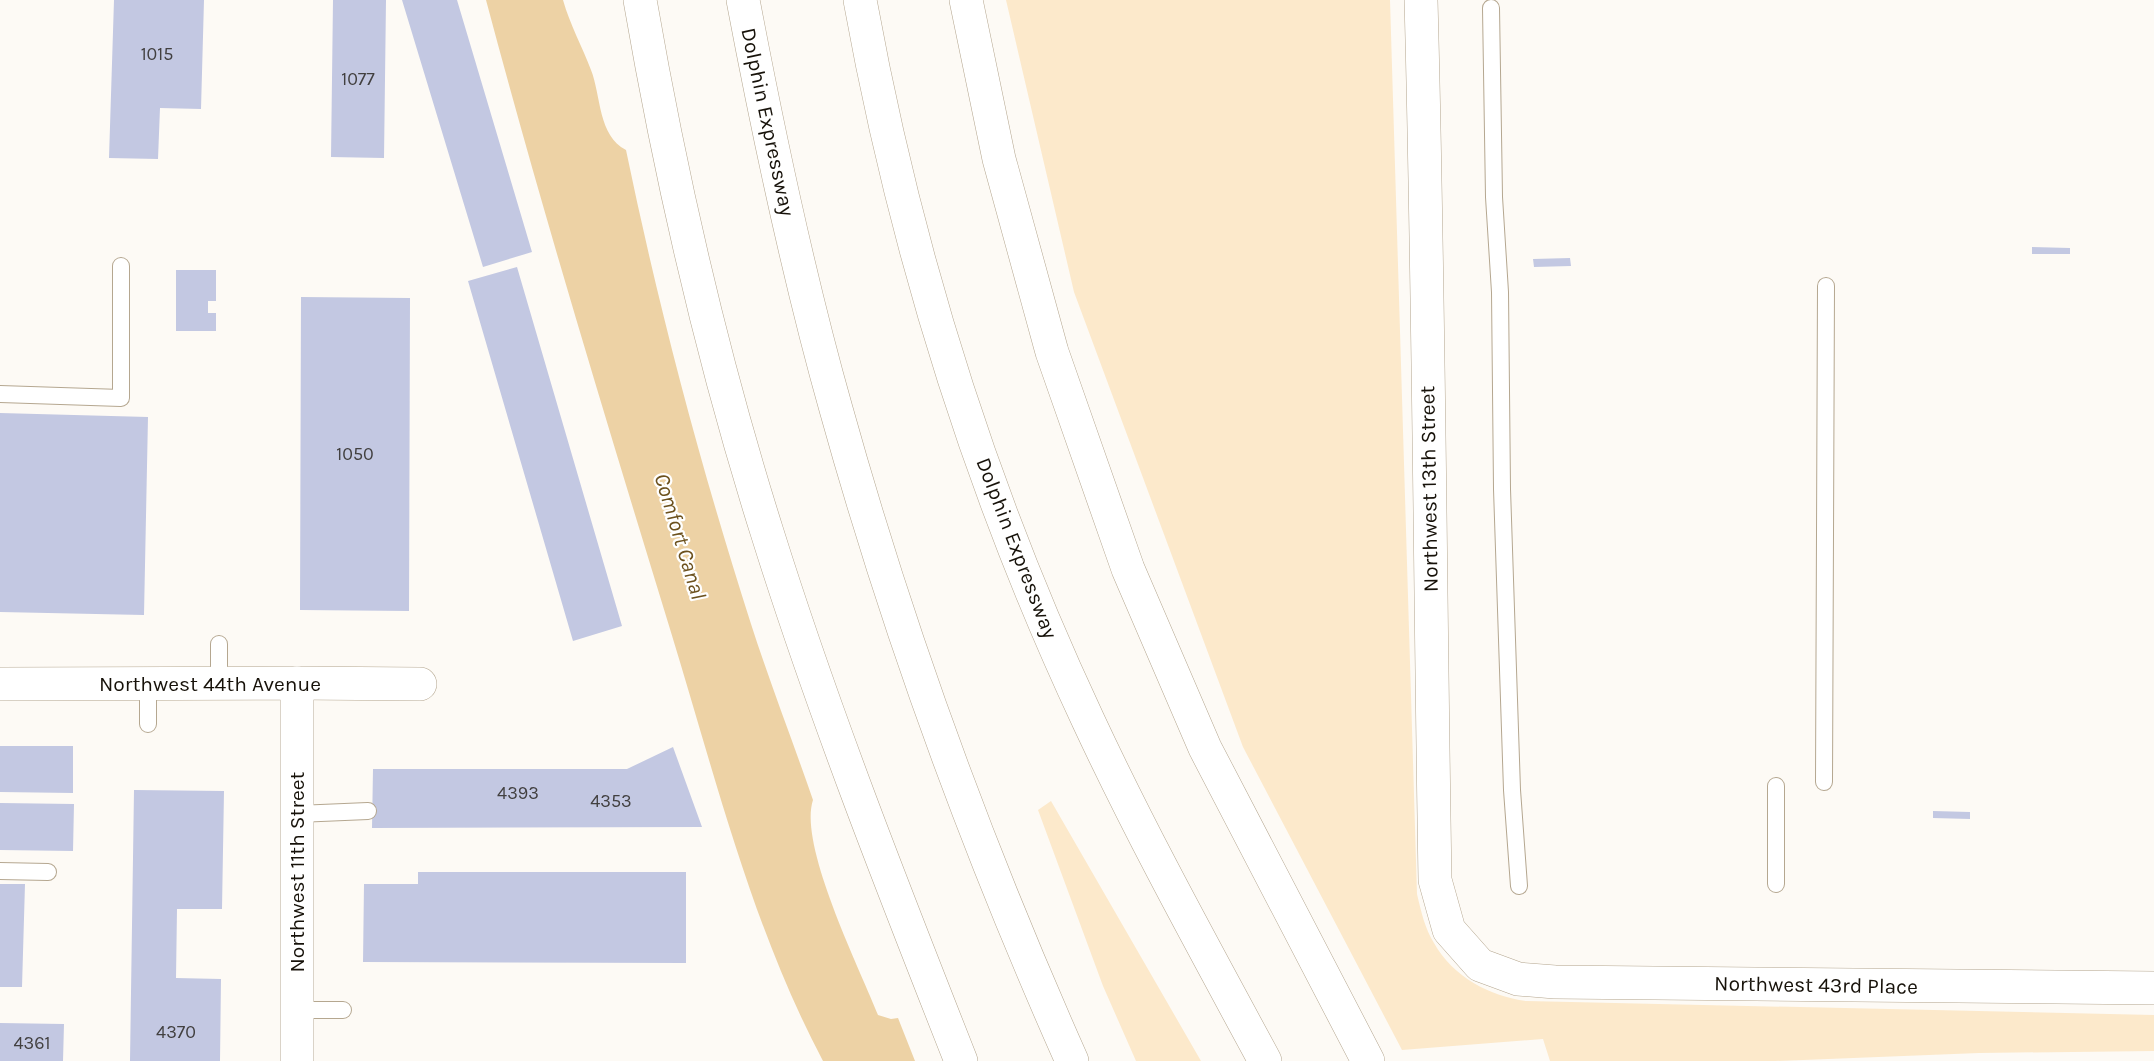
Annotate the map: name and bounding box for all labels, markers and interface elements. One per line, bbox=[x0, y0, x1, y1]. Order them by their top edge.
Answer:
street label: Dolphin Expressway bbox=[736, 26, 800, 219]
house number: 1015 bbox=[141, 43, 173, 65]
house number: 1077 bbox=[341, 68, 375, 90]
street label: Northwest 13th Street bbox=[1415, 385, 1443, 592]
house number: 1050 bbox=[336, 443, 374, 465]
street label: Dolphin Expressway bbox=[971, 454, 1063, 642]
water label: Comfort Canal bbox=[649, 470, 712, 603]
street label: Northwest 44th Avenue bbox=[99, 672, 321, 696]
street label: Northwest 11th Street bbox=[285, 771, 309, 973]
house number: 4393 bbox=[497, 782, 539, 804]
house number: 4353 bbox=[590, 790, 632, 812]
street label: Northwest 43rd Place bbox=[1714, 971, 1918, 999]
house number: 4370 bbox=[156, 1021, 196, 1043]
house number: 4361 bbox=[14, 1032, 50, 1054]

